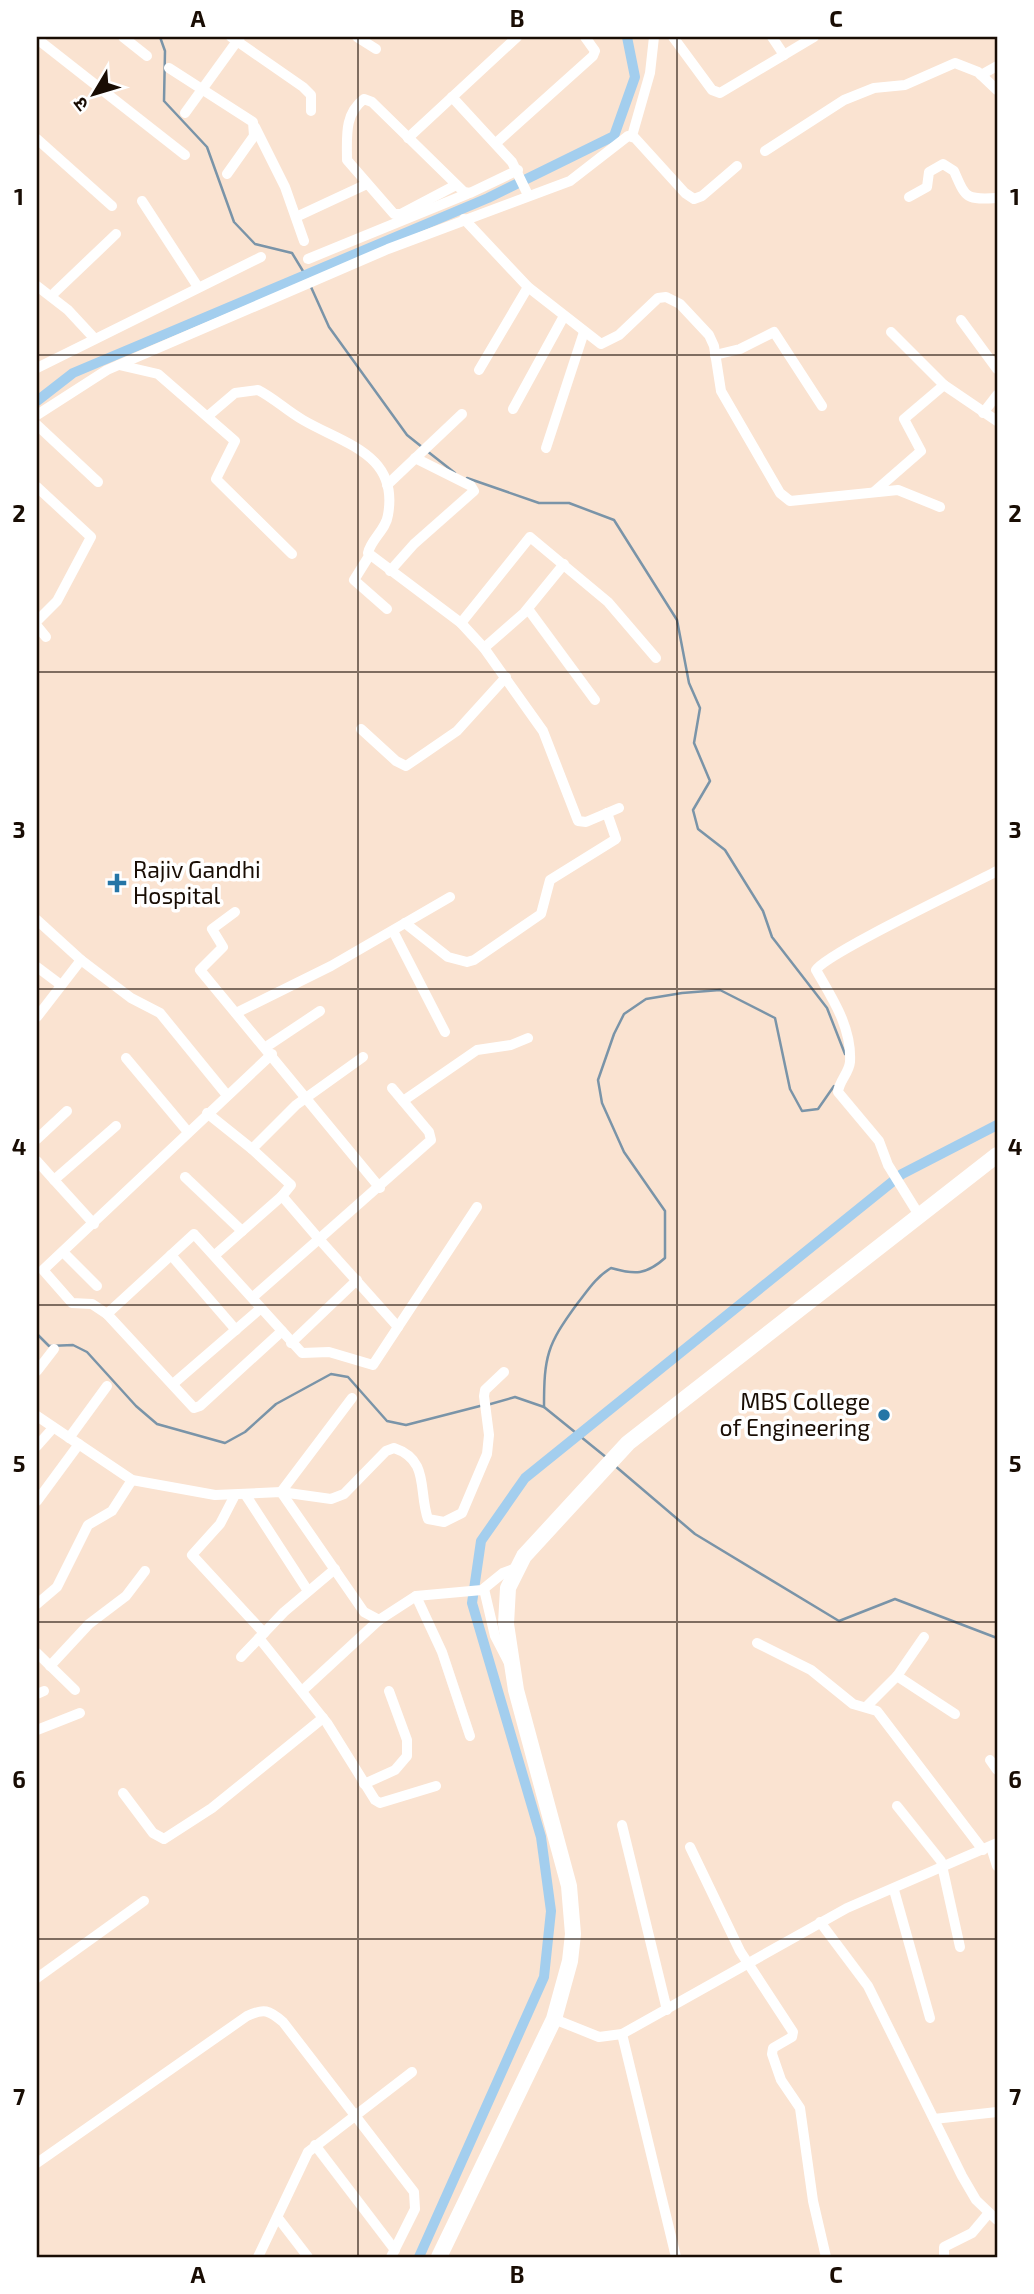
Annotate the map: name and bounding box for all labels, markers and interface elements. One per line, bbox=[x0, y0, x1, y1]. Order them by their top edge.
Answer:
text: A bbox=[190, 4, 206, 32]
text: B bbox=[510, 4, 524, 32]
text: C bbox=[829, 4, 843, 32]
north arrow bbox=[60, 60, 130, 130]
text: उ bbox=[67, 93, 93, 116]
text: 1 bbox=[14, 182, 24, 210]
text: 1 bbox=[1010, 182, 1020, 210]
text: 2 bbox=[12, 499, 26, 527]
text: 2 bbox=[1008, 499, 1022, 527]
text: 3 bbox=[12, 815, 26, 843]
text: 3 bbox=[1008, 815, 1022, 843]
place label: Rajiv Gandhi Hospital bbox=[133, 855, 261, 909]
marker: Rajiv Gandhi Hospital bbox=[107, 873, 127, 893]
text: 4 bbox=[12, 1132, 26, 1160]
text: 4 bbox=[1008, 1132, 1022, 1160]
place label: MBS College of Engineering bbox=[720, 1387, 870, 1441]
marker: MBS College of Engineering bbox=[876, 1407, 892, 1423]
text: 5 bbox=[13, 1449, 25, 1477]
text: 5 bbox=[1009, 1449, 1021, 1477]
text: 6 bbox=[12, 1765, 26, 1793]
text: 6 bbox=[1008, 1765, 1022, 1793]
text: 7 bbox=[13, 2082, 25, 2110]
text: 7 bbox=[1009, 2082, 1021, 2110]
text: A bbox=[190, 2260, 206, 2288]
text: B bbox=[510, 2260, 524, 2288]
text: C bbox=[829, 2260, 843, 2288]

